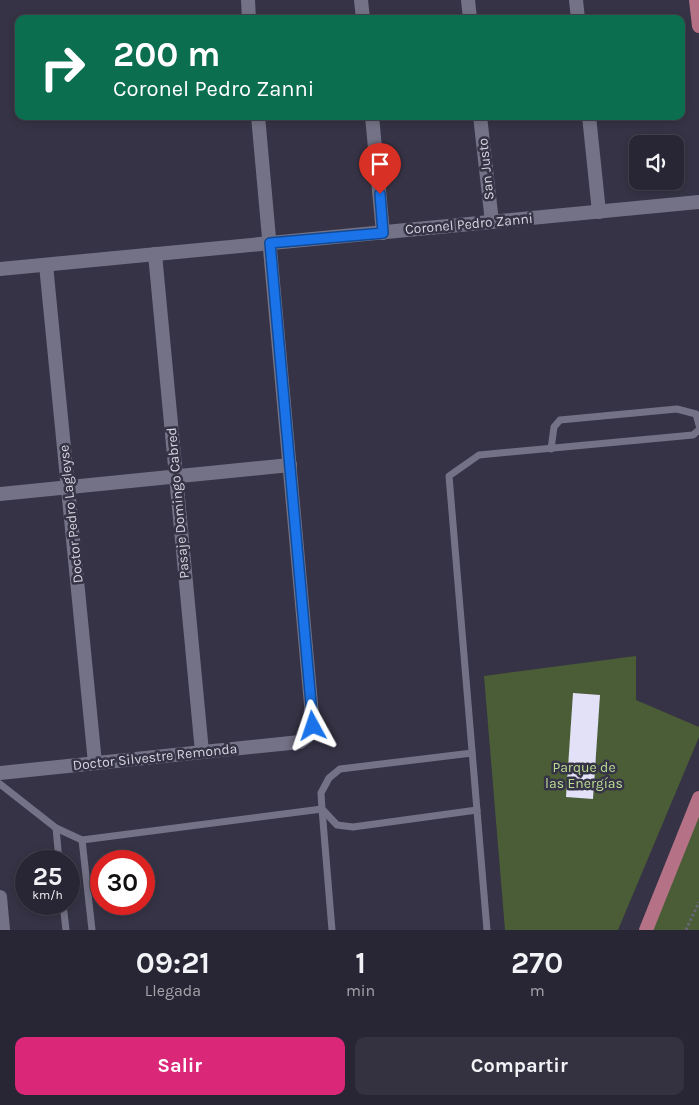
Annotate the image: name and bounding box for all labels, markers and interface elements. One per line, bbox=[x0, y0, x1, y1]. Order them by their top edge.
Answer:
text: 200 m bbox=[113, 34, 221, 75]
icon: right bbox=[30, 35, 95, 100]
text: Coronel Pedro Zanni bbox=[113, 76, 314, 102]
map controls bbox=[629, 135, 684, 190]
button: sound bbox=[629, 135, 684, 190]
street label: San Justo bbox=[474, 137, 498, 201]
pin bbox=[359, 143, 401, 194]
icon: arrive bbox=[366, 150, 394, 178]
street label: Coronel Pedro Zanni bbox=[404, 210, 534, 238]
street label: Pasaje Domingo Cabred bbox=[163, 427, 193, 579]
street label: Doctor Pedro Lagleyse bbox=[55, 444, 87, 584]
position arrow bbox=[286, 699, 338, 751]
street label: Doctor Silvestre Remonda bbox=[72, 740, 238, 774]
park label: Parque de las Energías bbox=[545, 759, 623, 792]
speed limit sign: 30 bbox=[90, 850, 155, 915]
text: 25 bbox=[33, 862, 62, 891]
text: km/h bbox=[32, 888, 63, 902]
text: 09:21 bbox=[136, 945, 210, 981]
text: 1 bbox=[355, 945, 366, 981]
text: 270 bbox=[511, 945, 563, 981]
text: Llegada bbox=[145, 981, 201, 1000]
text: min bbox=[346, 981, 375, 1000]
text: m bbox=[530, 981, 545, 1000]
button: Salir bbox=[15, 1037, 345, 1095]
button: Compartir bbox=[355, 1037, 684, 1095]

